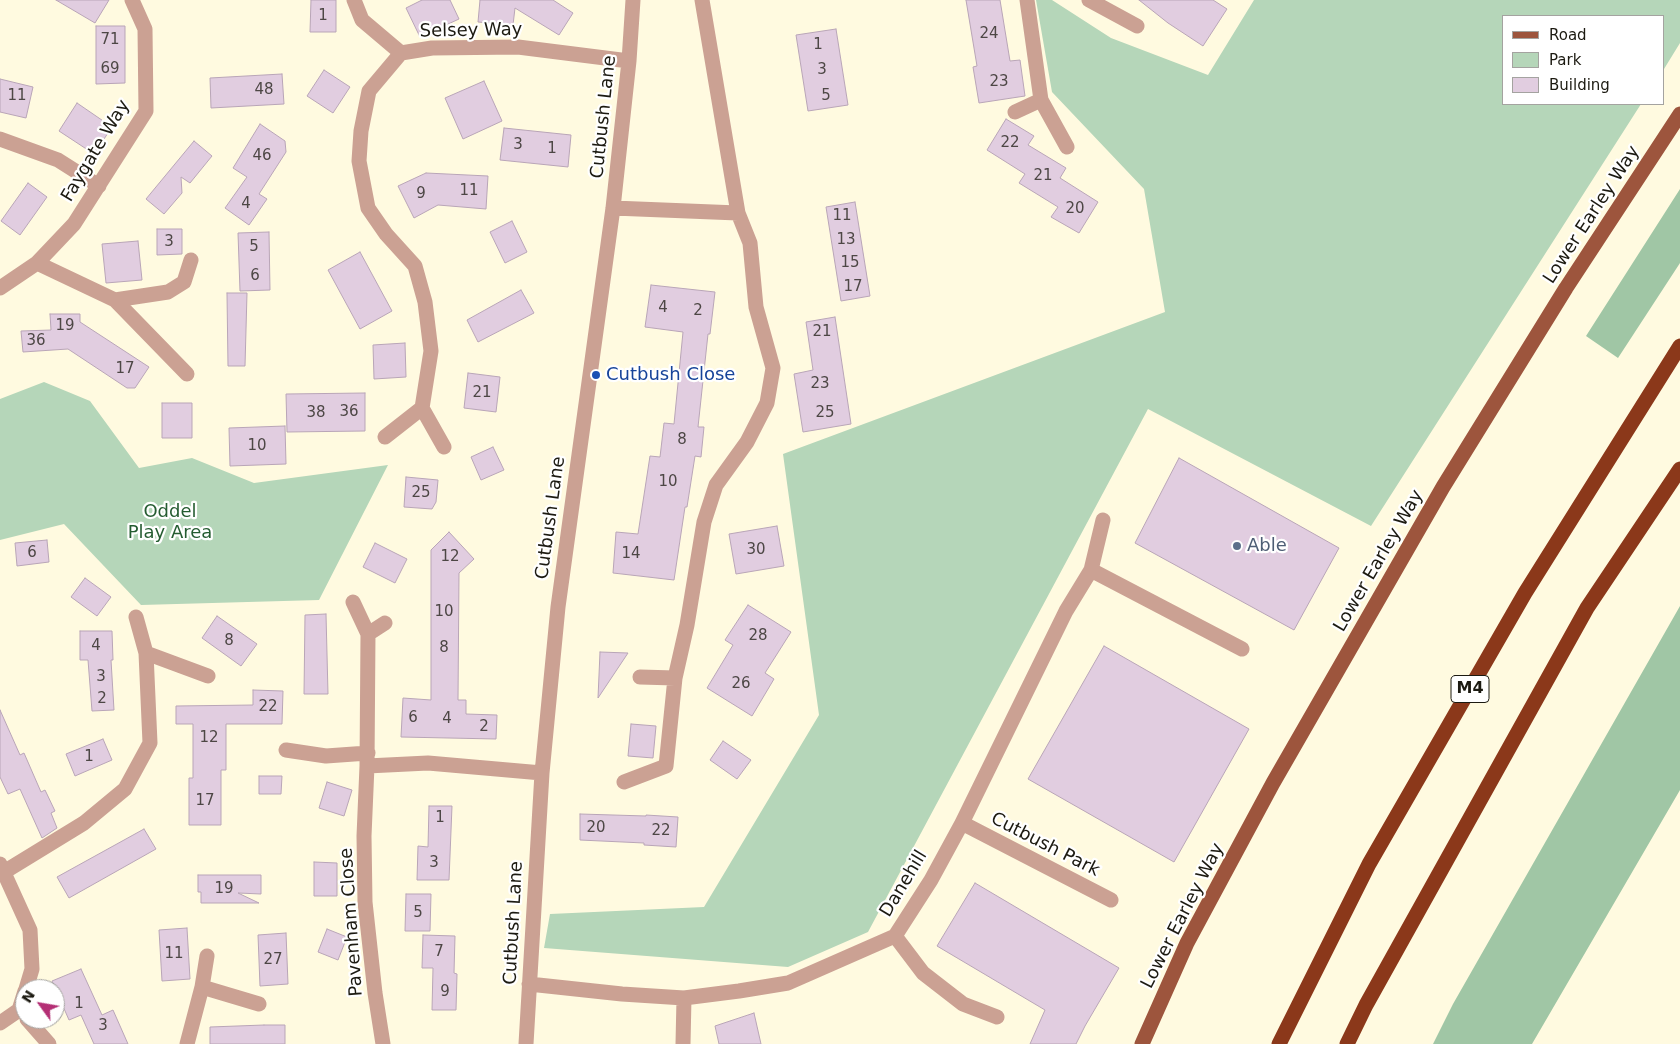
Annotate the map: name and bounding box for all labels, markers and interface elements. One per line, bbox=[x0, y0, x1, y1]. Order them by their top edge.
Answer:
house number: 1 bbox=[318, 7, 328, 25]
legend bbox=[1502, 15, 1665, 105]
street label: Selsey Way bbox=[419, 19, 523, 43]
house number: 24 bbox=[979, 25, 999, 43]
text: Road bbox=[1549, 26, 1587, 44]
house number: 71 bbox=[100, 31, 120, 49]
house number: 1 bbox=[813, 36, 823, 54]
text: Park bbox=[1549, 51, 1581, 69]
street label: Cutbush Lane bbox=[587, 54, 621, 180]
house number: 69 bbox=[100, 60, 120, 78]
house number: 3 bbox=[817, 61, 827, 79]
house number: 23 bbox=[989, 73, 1009, 91]
text: Building bbox=[1549, 76, 1610, 94]
house number: 48 bbox=[254, 81, 274, 99]
house number: 11 bbox=[7, 87, 27, 105]
house number: 5 bbox=[821, 87, 831, 105]
street label: Faygate Way bbox=[57, 96, 135, 206]
house number: 22 bbox=[1000, 134, 1020, 152]
house number: 3 bbox=[513, 136, 523, 154]
house number: 1 bbox=[547, 140, 557, 158]
street label: Lower Earley Way bbox=[1539, 142, 1645, 288]
house number: 46 bbox=[252, 147, 272, 165]
house number: 21 bbox=[1033, 167, 1053, 185]
house number: 11 bbox=[459, 182, 479, 200]
house number: 9 bbox=[416, 185, 426, 203]
house number: 4 bbox=[241, 195, 251, 213]
house number: 20 bbox=[1065, 200, 1085, 218]
house number: 11 bbox=[832, 207, 852, 225]
house number: 13 bbox=[836, 231, 856, 249]
house number: 3 bbox=[164, 233, 174, 251]
house number: 5 bbox=[249, 238, 259, 256]
house number: 15 bbox=[840, 254, 860, 272]
house number: 6 bbox=[250, 267, 260, 285]
house number: 17 bbox=[843, 278, 863, 296]
house number: 4 bbox=[658, 299, 668, 317]
house number: 2 bbox=[693, 302, 703, 320]
house number: 19 bbox=[55, 317, 75, 335]
house number: 21 bbox=[812, 323, 832, 341]
house number: 36 bbox=[26, 332, 46, 350]
house number: 17 bbox=[115, 360, 135, 378]
place label: Cutbush Close bbox=[606, 364, 735, 386]
marker: Cutbush Close bbox=[590, 369, 602, 381]
house number: 23 bbox=[810, 375, 830, 393]
house number: 21 bbox=[472, 384, 492, 402]
house number: 36 bbox=[339, 403, 359, 421]
house number: 38 bbox=[306, 404, 326, 422]
house number: 25 bbox=[815, 404, 835, 422]
house number: 8 bbox=[677, 431, 687, 449]
house number: 10 bbox=[247, 437, 267, 455]
street label: Cutbush Lane bbox=[532, 455, 570, 581]
house number: 10 bbox=[658, 473, 678, 491]
house number: 25 bbox=[411, 484, 431, 502]
street label: Lower Earley Way bbox=[1330, 486, 1428, 636]
park label: Oddel Play Area bbox=[128, 501, 212, 544]
place label: Able bbox=[1247, 535, 1287, 557]
marker: Able bbox=[1231, 540, 1243, 552]
house number: 30 bbox=[746, 541, 766, 559]
house number: 6 bbox=[27, 544, 37, 562]
house number: 14 bbox=[621, 545, 641, 563]
house number: 12 bbox=[440, 548, 460, 566]
house number: 10 bbox=[434, 603, 454, 621]
house number: 28 bbox=[748, 627, 768, 645]
house number: 8 bbox=[224, 632, 234, 650]
house number: 4 bbox=[91, 637, 101, 655]
house number: 8 bbox=[439, 639, 449, 657]
house number: 3 bbox=[96, 668, 106, 686]
house number: 26 bbox=[731, 675, 751, 693]
road number: M4 bbox=[1451, 676, 1489, 702]
house number: 2 bbox=[97, 690, 107, 708]
house number: 22 bbox=[258, 698, 278, 716]
house number: 6 bbox=[408, 709, 418, 727]
house number: 4 bbox=[442, 710, 452, 728]
house number: 2 bbox=[479, 718, 489, 736]
house number: 12 bbox=[199, 729, 219, 747]
house number: 1 bbox=[84, 748, 94, 766]
house number: 17 bbox=[195, 792, 215, 810]
street label: Cutbush Park bbox=[987, 808, 1103, 882]
house number: 1 bbox=[435, 809, 445, 827]
house number: 20 bbox=[586, 819, 606, 837]
house number: 22 bbox=[651, 822, 671, 840]
street label: Lower Earley Way bbox=[1137, 840, 1229, 992]
street label: Pavenham Close bbox=[336, 847, 368, 997]
street label: Danehill bbox=[876, 847, 932, 921]
house number: 3 bbox=[429, 854, 439, 872]
street label: Cutbush Lane bbox=[500, 861, 528, 985]
house number: 19 bbox=[214, 880, 234, 898]
house number: 5 bbox=[413, 904, 423, 922]
house number: 7 bbox=[434, 943, 444, 961]
house number: 11 bbox=[164, 945, 184, 963]
house number: 27 bbox=[263, 951, 283, 969]
north arrow bbox=[15, 979, 65, 1029]
house number: 9 bbox=[440, 983, 450, 1001]
text: N bbox=[18, 987, 38, 1006]
house number: 1 bbox=[74, 995, 84, 1013]
house number: 3 bbox=[98, 1017, 108, 1035]

